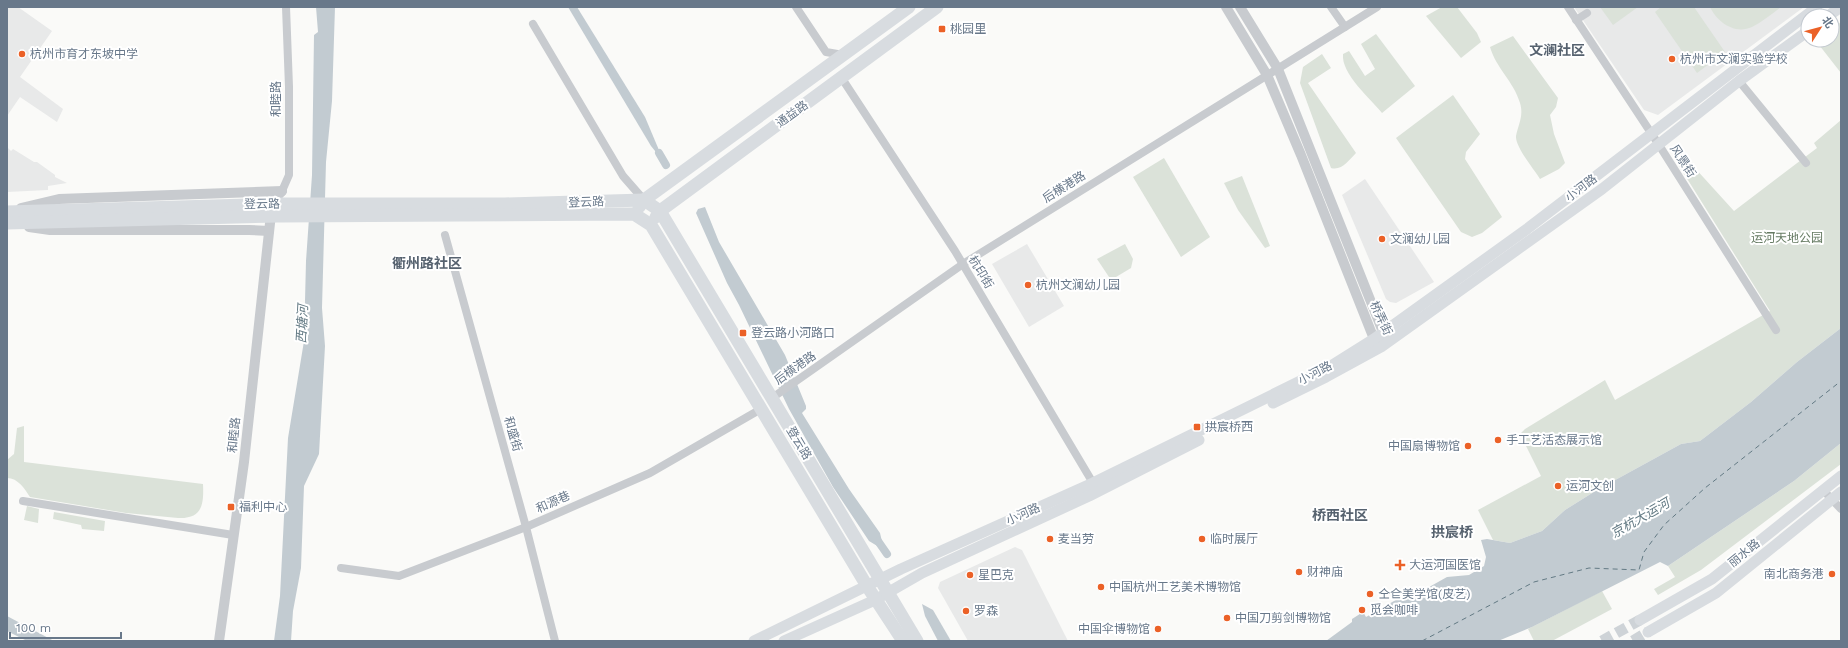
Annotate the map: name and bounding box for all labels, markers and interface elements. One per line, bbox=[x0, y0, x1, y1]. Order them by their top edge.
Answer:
north arrow bbox=[1800, 8, 1840, 48]
text: 北 bbox=[1819, 14, 1836, 31]
place label: 桃园里 bbox=[950, 22, 986, 36]
marker: 桃园里 bbox=[937, 24, 947, 34]
district label: 文澜社区 bbox=[1529, 42, 1585, 58]
place label: 杭州市育才东坡中学 bbox=[30, 47, 138, 61]
marker: 杭州市育才东坡中学 bbox=[17, 49, 27, 59]
place label: 杭州市文澜实验学校 bbox=[1680, 52, 1788, 66]
marker: 杭州市文澜实验学校 bbox=[1667, 54, 1677, 64]
street label: 和睦路 bbox=[269, 81, 283, 117]
street label: 通益路 bbox=[773, 98, 811, 130]
street label: 风景街 bbox=[1667, 142, 1699, 180]
street label: 后横港路 bbox=[1040, 168, 1088, 206]
street label: 小河路 bbox=[1562, 172, 1600, 204]
street label: 登云路 bbox=[568, 194, 604, 210]
street label: 登云路 bbox=[244, 197, 280, 211]
park label: 运河天地公园 bbox=[1751, 231, 1823, 245]
place label: 文澜幼儿园 bbox=[1390, 232, 1450, 246]
marker: 文澜幼儿园 bbox=[1377, 234, 1387, 244]
street label: 杭印街 bbox=[966, 253, 996, 291]
district label: 衢州路社区 bbox=[392, 255, 462, 271]
place label: 杭州文澜幼儿园 bbox=[1036, 278, 1120, 292]
marker: 杭州文澜幼儿园 bbox=[1023, 280, 1033, 290]
street label: 桥弄街 bbox=[1367, 299, 1395, 337]
water label: 西塘河 bbox=[293, 301, 311, 344]
place label: 登云路小河路口 bbox=[751, 326, 835, 340]
marker: 登云路小河路口 bbox=[738, 328, 748, 338]
street label: 后横港路 bbox=[771, 348, 819, 388]
street label: 小河路 bbox=[1296, 359, 1334, 387]
street label: 和盛街 bbox=[501, 415, 525, 453]
street label: 和睦路 bbox=[225, 416, 243, 454]
place label: 拱宸桥西 bbox=[1205, 420, 1253, 434]
marker: 拱宸桥西 bbox=[1192, 422, 1202, 432]
street label: 登云路 bbox=[784, 424, 814, 462]
place label: 手工艺活态展示馆 bbox=[1506, 433, 1602, 447]
marker: 手工艺活态展示馆 bbox=[1493, 435, 1503, 445]
place label: 中国扇博物馆 bbox=[1388, 439, 1460, 453]
marker: 中国扇博物馆 bbox=[1463, 441, 1473, 451]
place label: 运河文创 bbox=[1566, 479, 1614, 493]
marker: 运河文创 bbox=[1553, 481, 1563, 491]
street label: 和源巷 bbox=[534, 488, 572, 516]
water label: 京杭大运河 bbox=[1608, 494, 1674, 541]
place label: 福利中心 bbox=[239, 500, 287, 514]
street label: 小河路 bbox=[1004, 500, 1042, 528]
marker: 福利中心 bbox=[226, 502, 236, 512]
district label: 桥西社区 bbox=[1312, 507, 1368, 523]
district label: 拱宸桥 bbox=[1431, 524, 1473, 540]
place label: 麦当劳 bbox=[1058, 532, 1094, 546]
place label: 临时展厅 bbox=[1210, 532, 1258, 546]
marker: 麦当劳 bbox=[1045, 534, 1055, 544]
marker: 临时展厅 bbox=[1197, 534, 1207, 544]
street label: 丽水路 bbox=[1726, 536, 1762, 570]
place label: 大运河国医馆 bbox=[1409, 558, 1481, 572]
marker: 大运河国医馆 bbox=[1394, 559, 1406, 571]
place label: 财神庙 bbox=[1307, 565, 1343, 579]
marker: 财神庙 bbox=[1294, 567, 1304, 577]
place label: 南北商务港 bbox=[1764, 567, 1824, 581]
place label: 星巴克 bbox=[978, 568, 1014, 582]
marker: 南北商务港 bbox=[1827, 569, 1837, 579]
marker: 星巴克 bbox=[965, 570, 975, 580]
place label: 中国杭州工艺美术博物馆 bbox=[1109, 580, 1241, 594]
marker: 中国杭州工艺美术博物馆 bbox=[1096, 582, 1106, 592]
place label: 仝仺美学馆(皮艺) bbox=[1378, 587, 1470, 601]
marker: 仝仺美学馆(皮艺) bbox=[1365, 589, 1375, 599]
place label: 觅会咖啡 bbox=[1370, 603, 1418, 617]
place label: 罗森 bbox=[974, 604, 998, 618]
marker: 觅会咖啡 bbox=[1357, 605, 1367, 615]
marker: 罗森 bbox=[961, 606, 971, 616]
place label: 中国刀剪剑博物馆 bbox=[1235, 611, 1331, 625]
marker: 中国刀剪剑博物馆 bbox=[1222, 613, 1232, 623]
scale bar bbox=[10, 614, 121, 640]
text: 100 m bbox=[16, 621, 51, 635]
place label: 中国伞博物馆 bbox=[1078, 622, 1150, 636]
marker: 中国伞博物馆 bbox=[1153, 624, 1163, 634]

